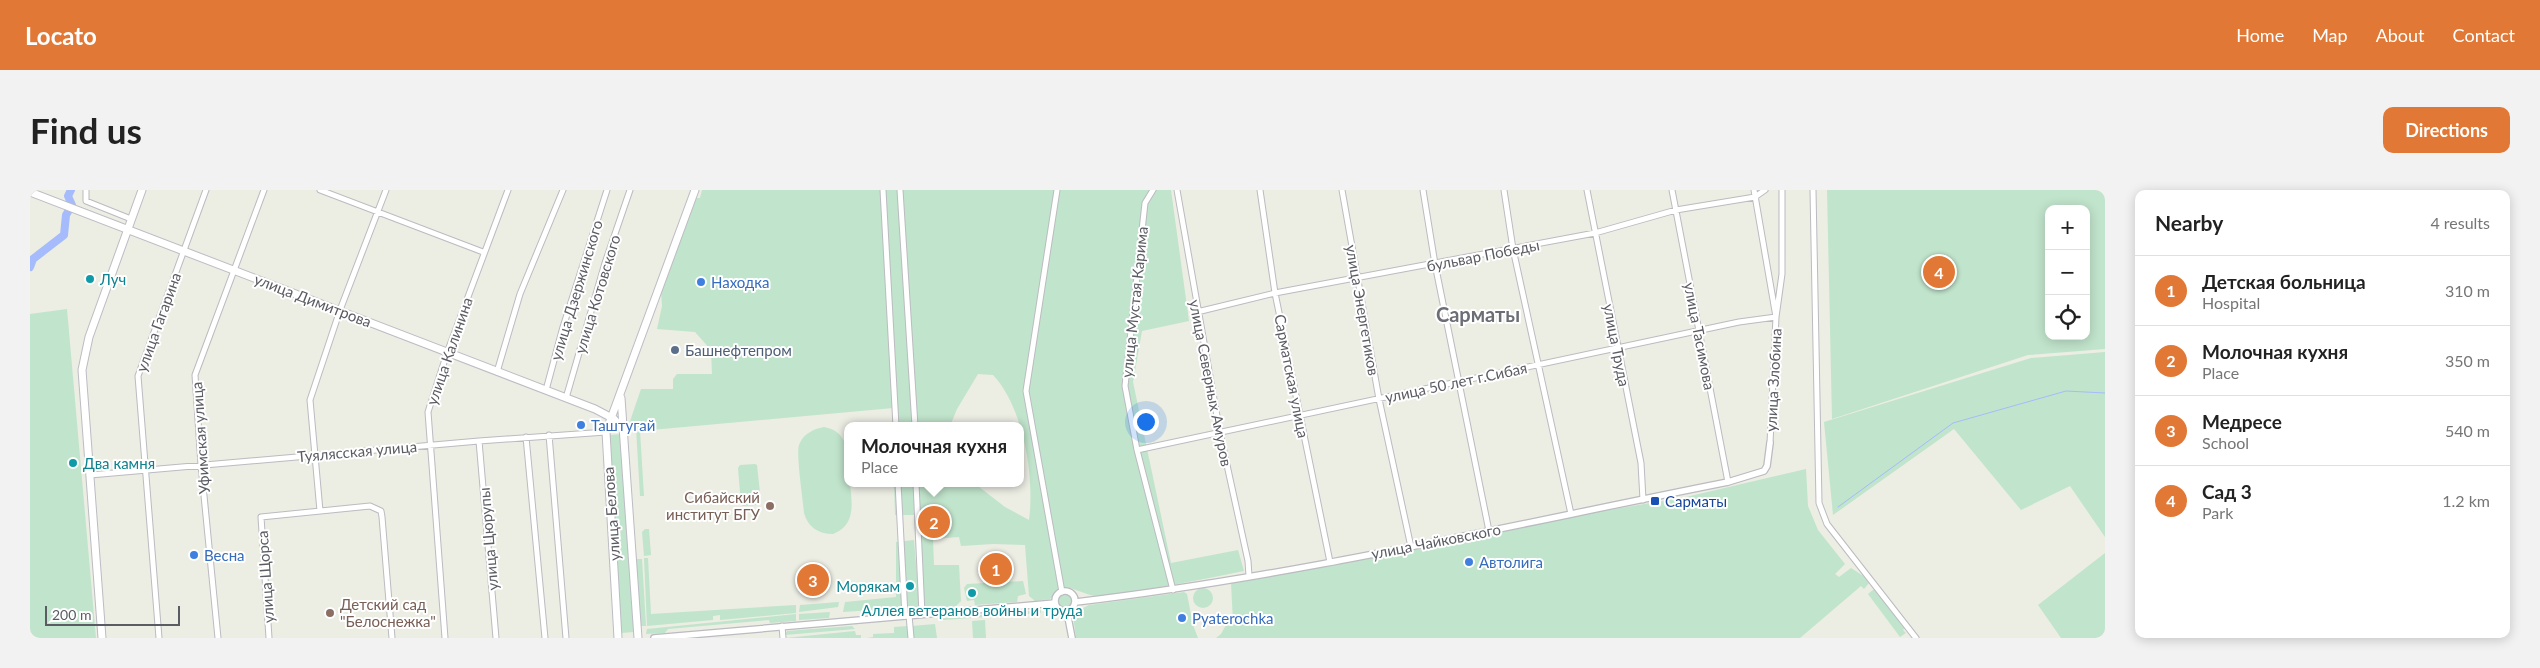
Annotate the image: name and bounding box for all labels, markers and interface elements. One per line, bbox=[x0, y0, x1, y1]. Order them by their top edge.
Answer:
text: Locato bbox=[25, 21, 97, 50]
text: Home bbox=[2236, 24, 2284, 46]
text: Map bbox=[2312, 24, 2348, 46]
text: About bbox=[2376, 24, 2425, 46]
text: Contact bbox=[2453, 24, 2515, 46]
button: Directions bbox=[2383, 107, 2510, 153]
text: Find us bbox=[30, 109, 142, 151]
map controls bbox=[2045, 205, 2090, 340]
button: + bbox=[2045, 205, 2090, 250]
text: Nearby bbox=[2155, 210, 2223, 235]
text: 4 results bbox=[2430, 213, 2490, 232]
street label: улица Дзержинского bbox=[546, 218, 606, 362]
street label: улица Мустая Карима bbox=[1117, 226, 1151, 378]
street label: улица Котовского bbox=[570, 232, 624, 356]
street label: бульвар Победы bbox=[1425, 235, 1541, 275]
street label: улица Энергетиков bbox=[1343, 243, 1383, 377]
button: − bbox=[2045, 250, 2090, 295]
pin: 4 bbox=[1923, 253, 1955, 291]
street label: улица Димитрова bbox=[252, 269, 374, 331]
place label: Луч bbox=[99, 270, 126, 288]
street label: улица Гагарина bbox=[132, 270, 184, 374]
text: Детская больница bbox=[2202, 270, 2366, 293]
marker: Луч bbox=[84, 273, 96, 285]
place label: Находка bbox=[711, 273, 770, 291]
marker: Находка bbox=[695, 276, 707, 288]
street label: улица Тасимова bbox=[1681, 281, 1719, 391]
text: 1 bbox=[2166, 281, 2176, 300]
text: 310 m bbox=[2445, 281, 2490, 300]
text: Hospital bbox=[2202, 293, 2260, 312]
street label: улица Калинина bbox=[422, 295, 476, 407]
button: locate bbox=[2045, 295, 2090, 340]
street label: улица Северных Амуров bbox=[1186, 298, 1236, 468]
district label: Сарматы bbox=[1436, 302, 1520, 326]
street label: улица Труда bbox=[1600, 302, 1634, 388]
street label: Сарматская улица bbox=[1271, 313, 1313, 439]
street label: улица Злобина bbox=[1761, 328, 1785, 432]
text: Молочная кухня bbox=[2202, 340, 2348, 363]
place label: Башнефтепром bbox=[685, 341, 792, 359]
marker: Башнефтепром bbox=[669, 344, 681, 356]
text: 2 bbox=[2166, 351, 2176, 370]
text: 350 m bbox=[2445, 351, 2490, 370]
street label: улица 50 лет г.Сибая bbox=[1383, 358, 1529, 406]
text: Place bbox=[2202, 363, 2239, 382]
street label: Уфимская улица bbox=[187, 381, 213, 495]
your location bbox=[1133, 409, 1159, 435]
text: Медресе bbox=[2202, 410, 2282, 433]
place label: Таштугай bbox=[591, 416, 655, 434]
marker: Таштугай bbox=[575, 419, 587, 431]
text: 3 bbox=[2166, 421, 2176, 440]
text: 540 m bbox=[2445, 421, 2490, 440]
popup bbox=[844, 422, 1024, 487]
text: School bbox=[2202, 433, 2249, 452]
text: Молочная кухня bbox=[861, 434, 1007, 457]
street label: Туялясская улица bbox=[296, 437, 418, 465]
place label: Два камня bbox=[83, 454, 155, 472]
marker: Два камня bbox=[67, 457, 79, 469]
text: Place bbox=[861, 457, 898, 476]
street label: улица Белова bbox=[599, 466, 623, 562]
text: Сад 3 bbox=[2202, 480, 2252, 503]
street label: улица Цюрупы bbox=[475, 487, 501, 591]
place label: Сибайский институт БГУ bbox=[666, 488, 761, 523]
text: 4 bbox=[2166, 491, 2176, 510]
text: 1.2 km bbox=[2442, 491, 2490, 510]
place label: Сарматы bbox=[1665, 492, 1727, 510]
marker: Сарматы bbox=[1649, 495, 1661, 507]
marker: Сибайский институт БГУ bbox=[764, 500, 776, 512]
pin: 2 bbox=[918, 503, 950, 541]
text: Park bbox=[2202, 503, 2233, 522]
street label: улица Чайковского bbox=[1370, 520, 1502, 562]
street label: улица Щорса bbox=[253, 530, 277, 624]
place label: Весна bbox=[204, 546, 245, 564]
marker: Весна bbox=[188, 549, 200, 561]
pin: 1 bbox=[980, 550, 1012, 588]
place label: Автолига bbox=[1479, 553, 1543, 571]
marker: Автолига bbox=[1463, 556, 1475, 568]
pin: 3 bbox=[797, 561, 829, 599]
place label: Морякам bbox=[836, 577, 900, 595]
marker: Морякам bbox=[904, 580, 916, 592]
marker: Аллея ветеранов войны и труда bbox=[966, 587, 978, 599]
place label: Детский сад "Белоснежка" bbox=[340, 595, 436, 630]
place label: Аллея ветеранов войны и труда bbox=[861, 601, 1083, 619]
scale bar bbox=[45, 603, 180, 626]
text: 200 m bbox=[52, 606, 91, 623]
marker: Детский сад "Белоснежка" bbox=[324, 607, 336, 619]
place label: Pyaterochka bbox=[1192, 609, 1273, 627]
marker: Pyaterochka bbox=[1176, 612, 1188, 624]

